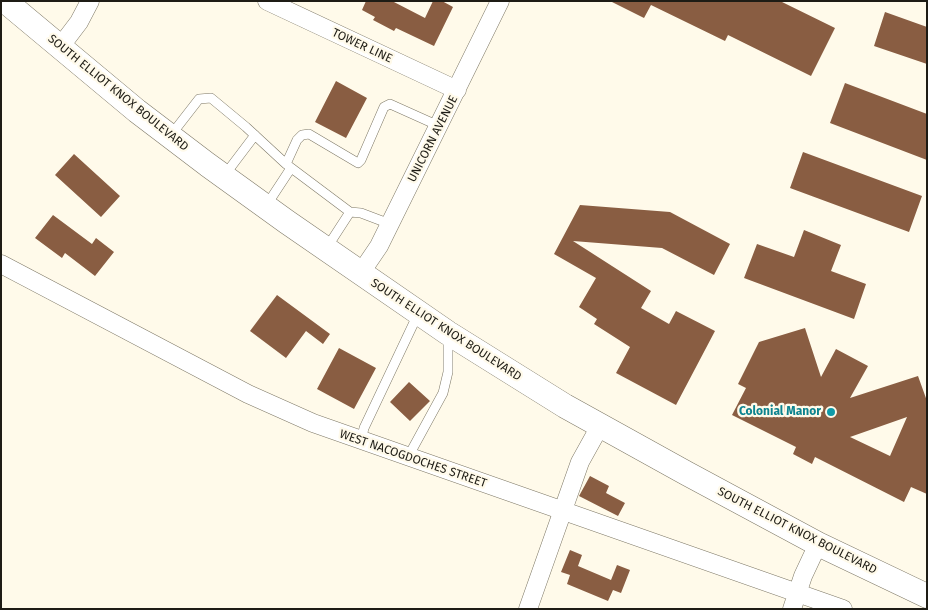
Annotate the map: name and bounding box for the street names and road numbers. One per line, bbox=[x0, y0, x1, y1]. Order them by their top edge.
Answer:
street label: TOWER LINE bbox=[330, 26, 394, 66]
street label: SOUTH ELLIOT KNOX BOULEVARD bbox=[45, 32, 191, 154]
street label: UNICORN AVENUE bbox=[405, 93, 461, 185]
street label: SOUTH ELLIOT KNOX BOULEVARD bbox=[368, 276, 524, 384]
street label: WEST NACOGDOCHES STREET bbox=[337, 427, 489, 491]
street label: SOUTH ELLIOT KNOX BOULEVARD bbox=[715, 484, 879, 578]

